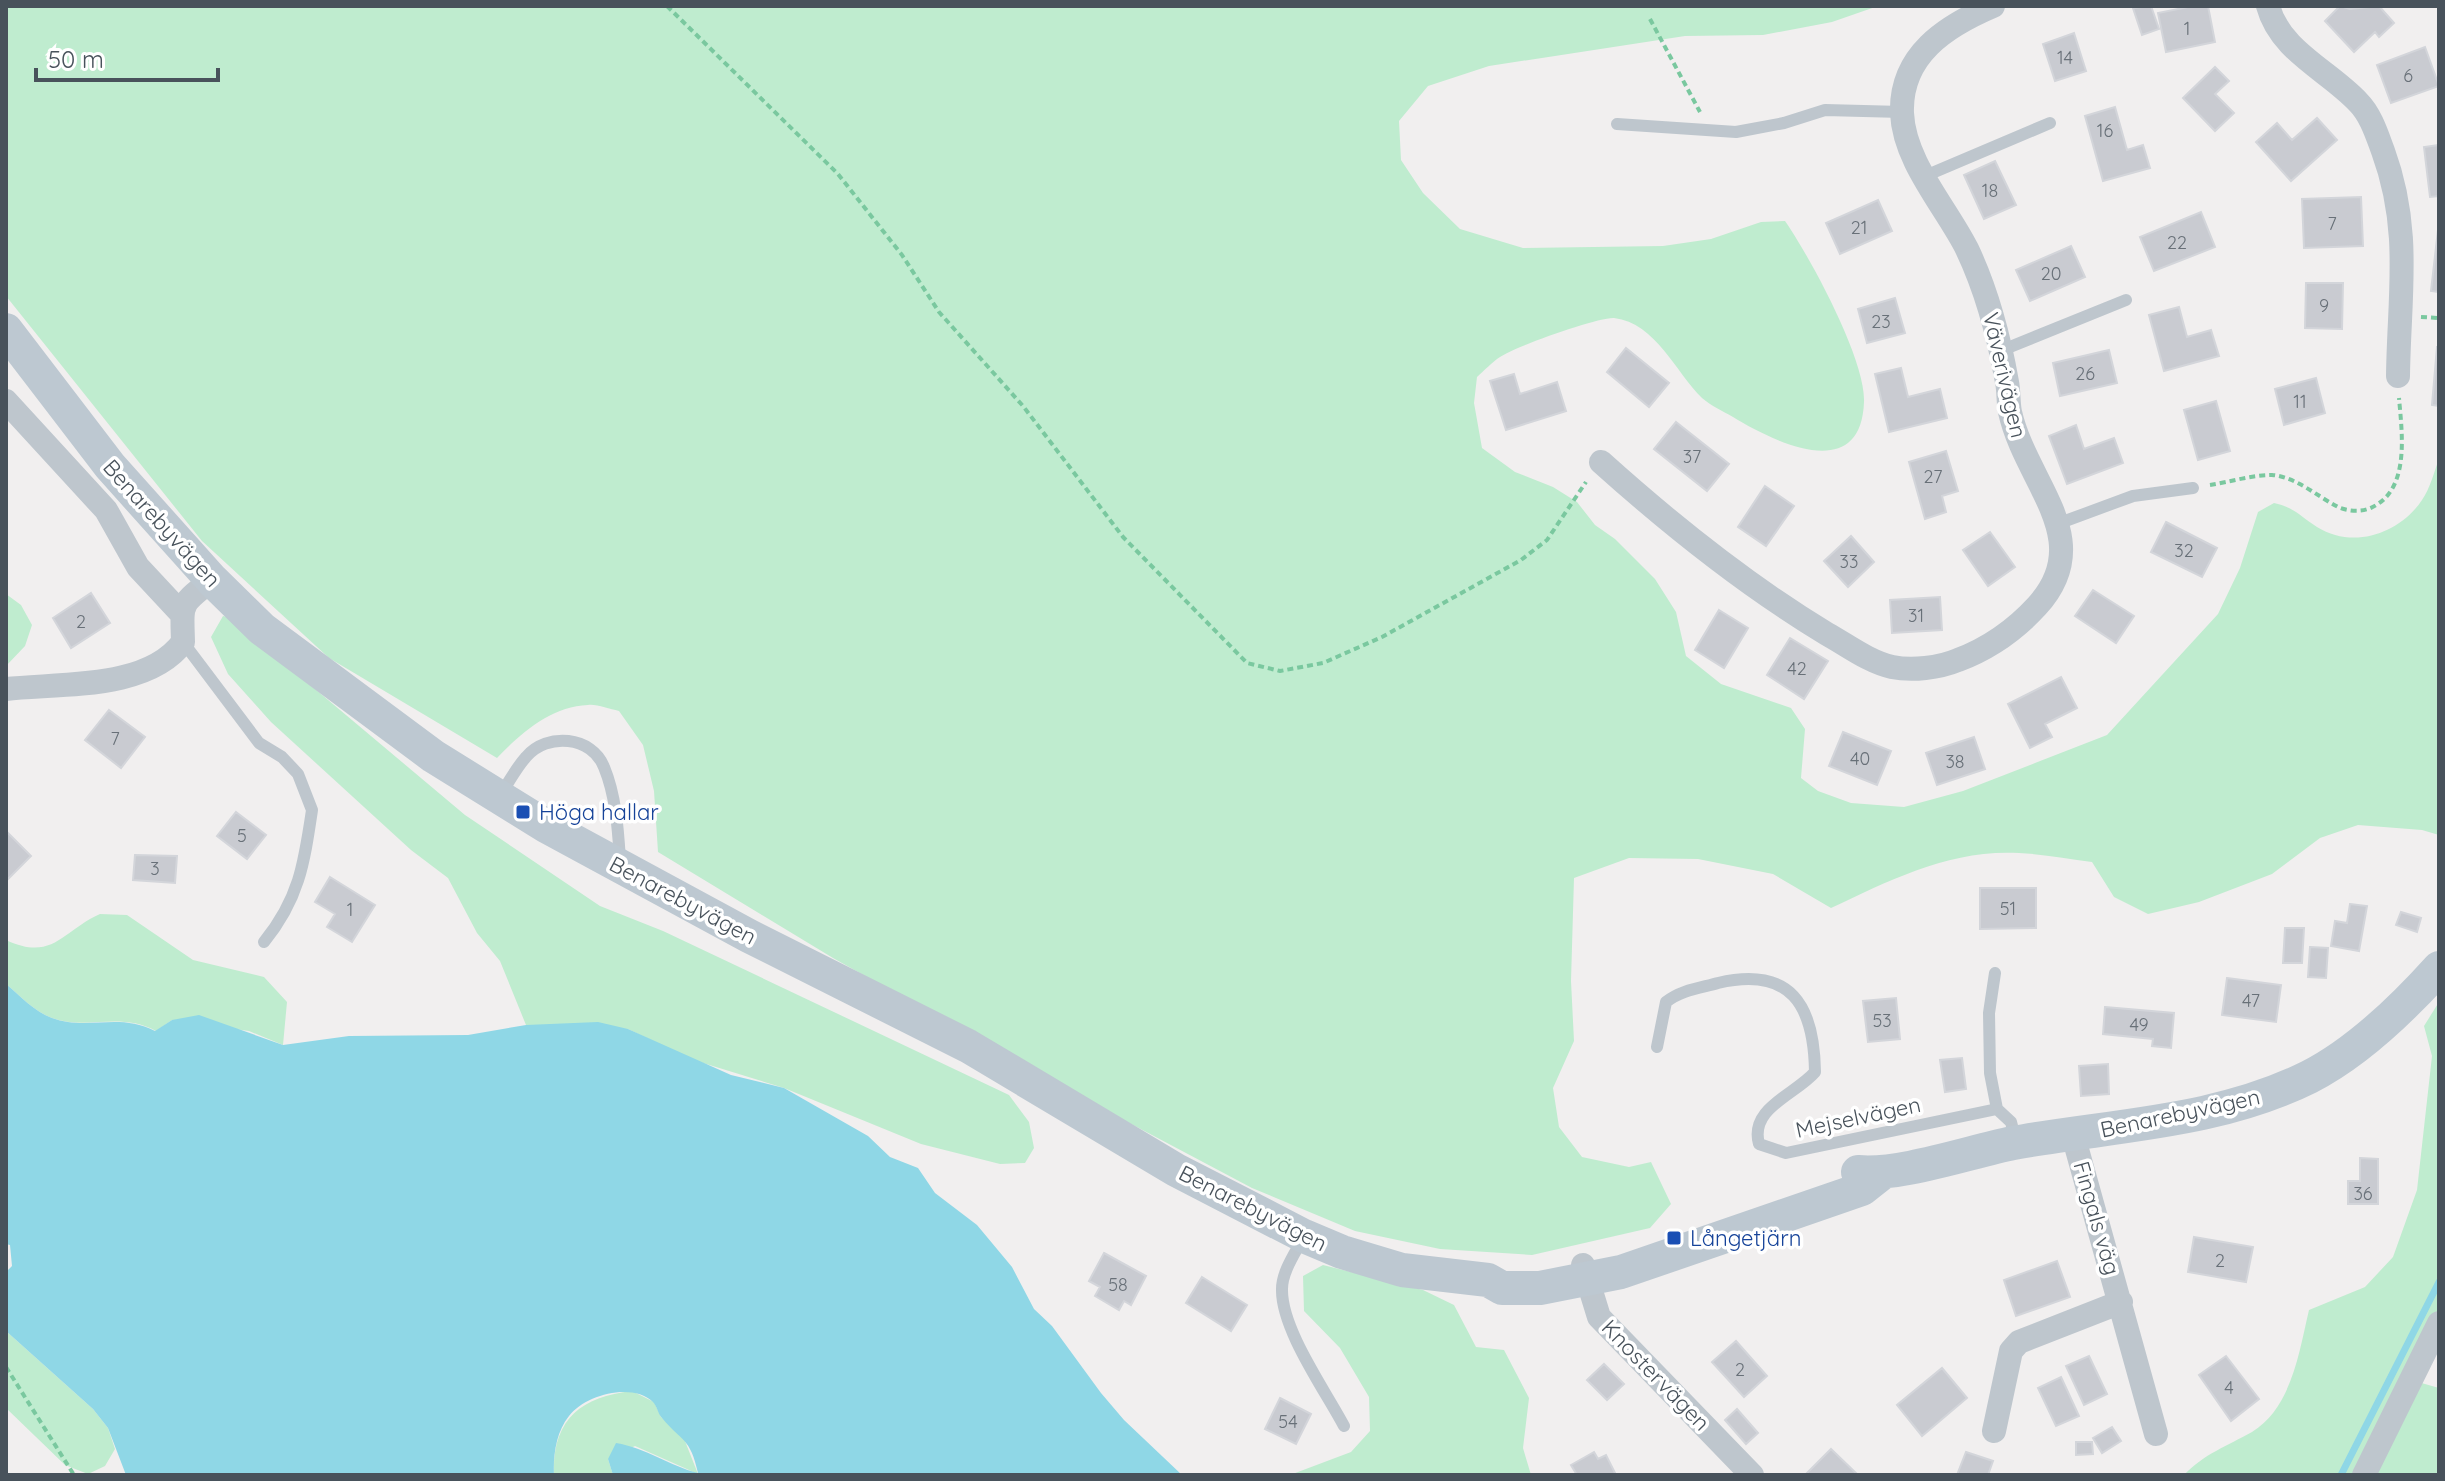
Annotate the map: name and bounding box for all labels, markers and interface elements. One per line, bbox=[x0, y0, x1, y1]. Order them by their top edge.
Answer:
house number: 1 bbox=[2184, 17, 2190, 40]
scale bar bbox=[36, 32, 218, 82]
text: 50 m bbox=[48, 44, 104, 74]
house number: 14 bbox=[2057, 46, 2073, 69]
house number: 6 bbox=[2403, 64, 2413, 87]
house number: 16 bbox=[2097, 119, 2113, 142]
house number: 18 bbox=[1982, 179, 1998, 202]
house number: 7 bbox=[2327, 212, 2337, 235]
house number: 21 bbox=[1851, 216, 1867, 239]
house number: 22 bbox=[2167, 231, 2187, 254]
house number: 20 bbox=[2041, 262, 2061, 285]
house number: 9 bbox=[2319, 294, 2329, 317]
house number: 23 bbox=[1871, 310, 1891, 333]
street label: Väverivägen bbox=[1977, 310, 2033, 440]
house number: 26 bbox=[2075, 362, 2095, 385]
house number: 11 bbox=[2293, 390, 2307, 413]
house number: 37 bbox=[1683, 445, 1701, 468]
street label: Benarebyvägen bbox=[97, 453, 227, 593]
house number: 27 bbox=[1924, 465, 1942, 488]
house number: 32 bbox=[2174, 539, 2194, 562]
house number: 33 bbox=[1840, 550, 1858, 573]
house number: 31 bbox=[1908, 604, 1924, 627]
house number: 2 bbox=[76, 610, 86, 633]
house number: 42 bbox=[1787, 657, 1807, 680]
house number: 7 bbox=[110, 727, 120, 750]
house number: 40 bbox=[1850, 747, 1870, 770]
house number: 38 bbox=[1945, 750, 1965, 773]
place label: Höga hallar bbox=[539, 798, 659, 826]
marker: Höga hallar bbox=[514, 803, 532, 821]
house number: 5 bbox=[237, 824, 247, 847]
street label: Benarebyvägen bbox=[605, 850, 761, 950]
house number: 3 bbox=[150, 857, 160, 880]
house number: 51 bbox=[2000, 897, 2016, 920]
house number: 1 bbox=[347, 898, 353, 921]
house number: 47 bbox=[2242, 989, 2260, 1012]
house number: 53 bbox=[1872, 1009, 1892, 1032]
house number: 49 bbox=[2129, 1013, 2149, 1036]
street label: Benarebyvägen bbox=[2098, 1082, 2262, 1144]
street label: Mejselvägen bbox=[1793, 1090, 1923, 1144]
street label: Fingals väg bbox=[2067, 1158, 2127, 1278]
street label: Benarebyvägen bbox=[1174, 1159, 1332, 1257]
house number: 36 bbox=[2353, 1182, 2373, 1205]
place label: Långetjärn bbox=[1690, 1224, 1801, 1252]
marker: Långetjärn bbox=[1665, 1229, 1683, 1247]
house number: 2 bbox=[2215, 1249, 2225, 1272]
house number: 58 bbox=[1108, 1273, 1128, 1296]
street label: Knostervägen bbox=[1596, 1314, 1716, 1436]
house number: 2 bbox=[1735, 1358, 1745, 1381]
house number: 4 bbox=[2224, 1376, 2234, 1399]
house number: 54 bbox=[1278, 1410, 1298, 1433]

